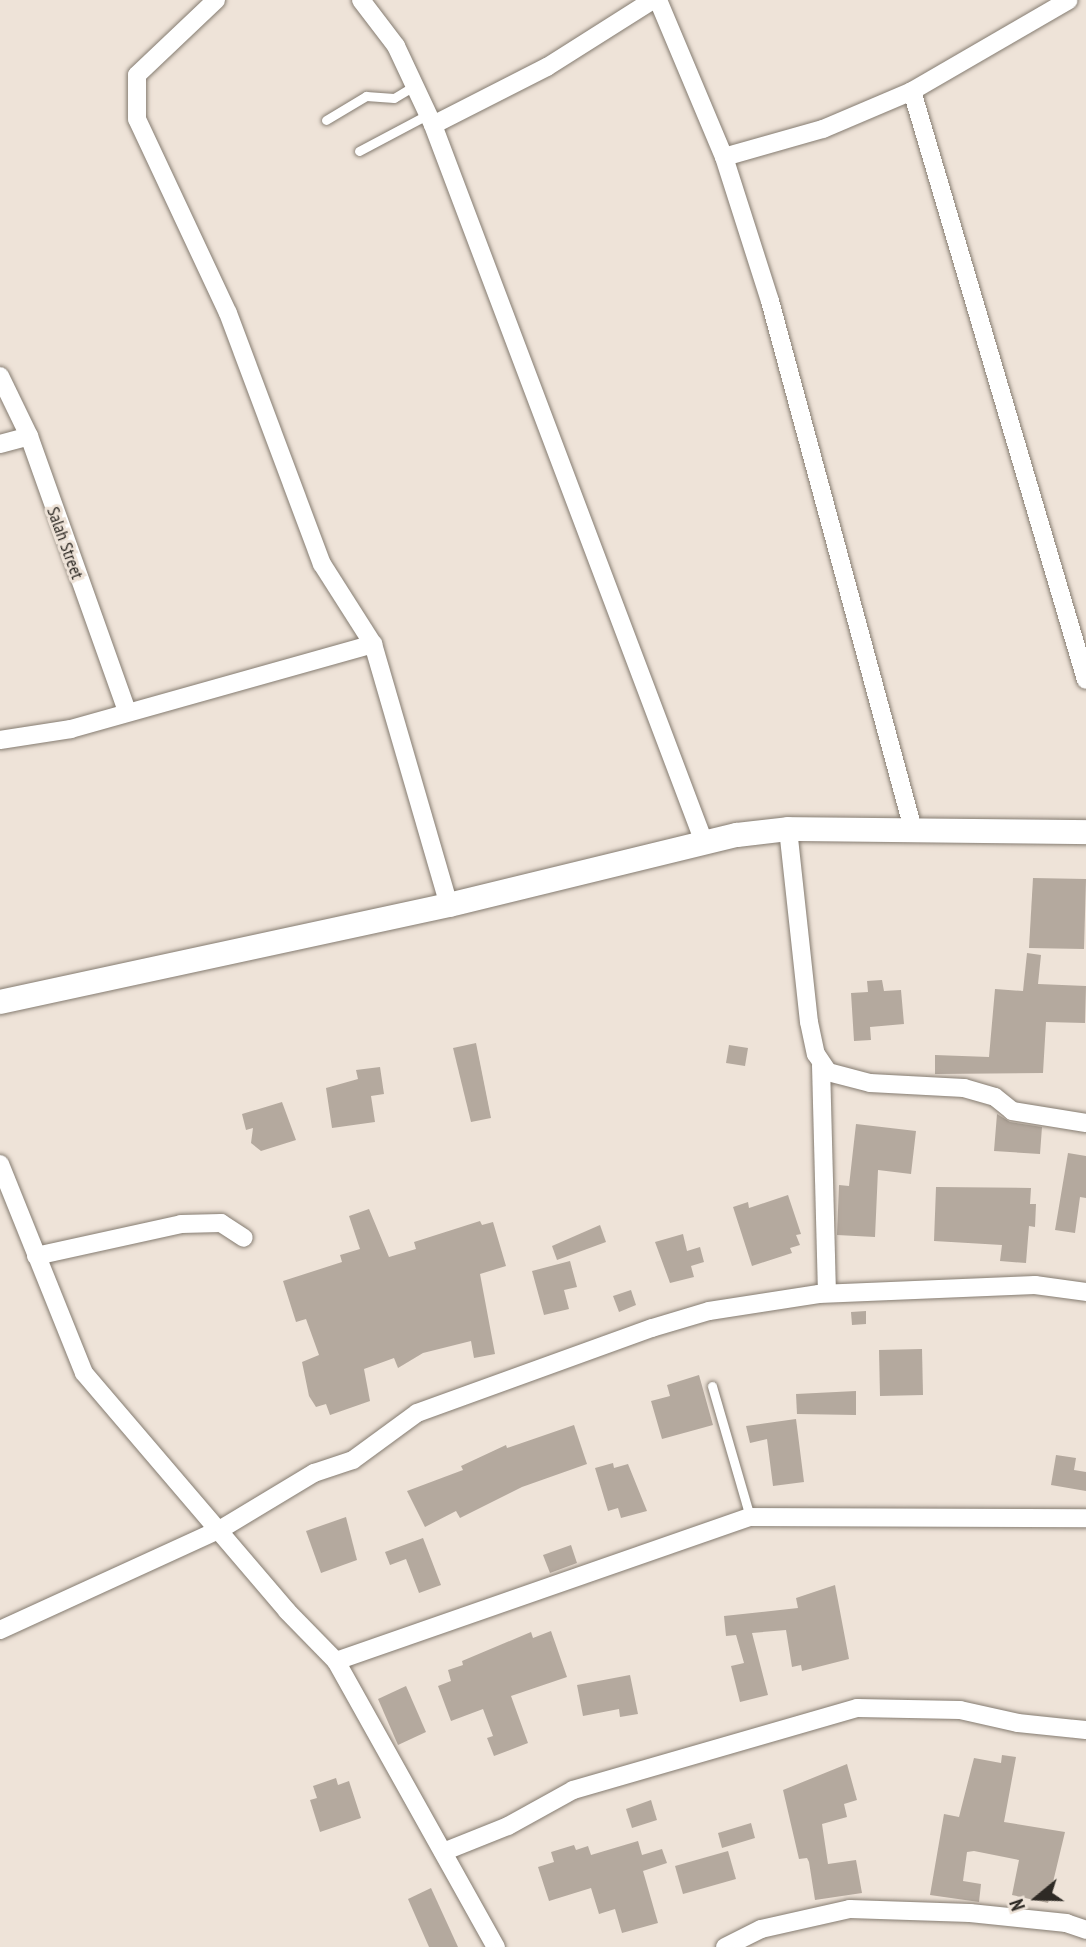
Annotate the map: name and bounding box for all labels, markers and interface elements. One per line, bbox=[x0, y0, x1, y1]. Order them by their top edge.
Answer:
street label: Salah Street bbox=[42, 504, 88, 582]
north arrow bbox=[1002, 1863, 1072, 1933]
text: N bbox=[1004, 1896, 1030, 1914]

